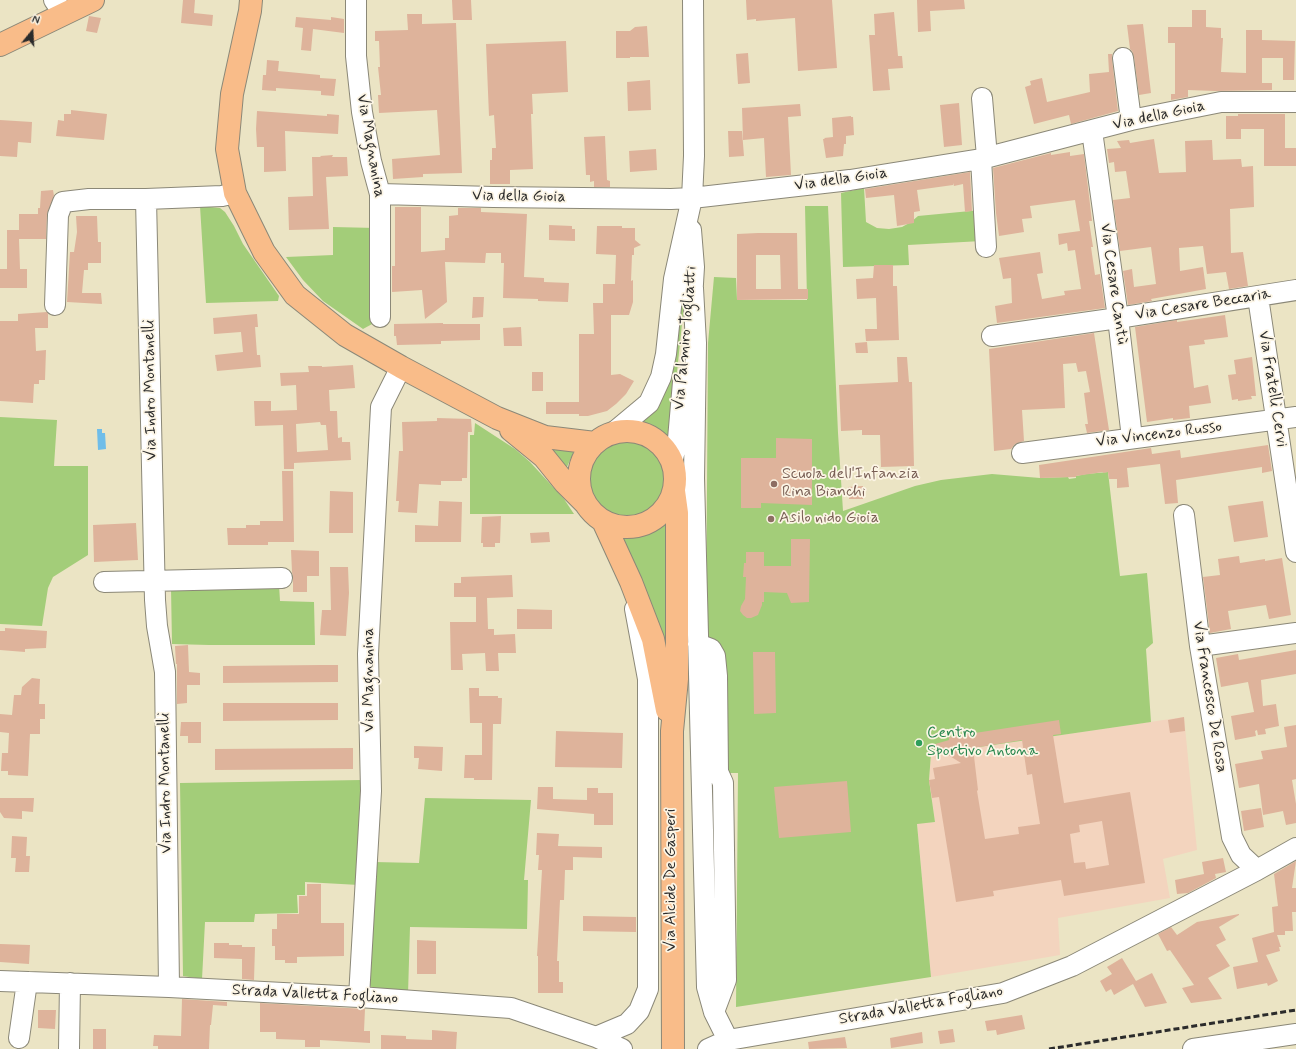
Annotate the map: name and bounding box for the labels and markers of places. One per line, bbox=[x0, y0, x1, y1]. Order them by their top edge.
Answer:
place label: Scuola dell'Infanzia Rina Bianchi bbox=[782, 465, 919, 503]
marker: Scuola dell'Infanzia Rina Bianchi bbox=[769, 479, 779, 489]
place label: Asilo nido Gioia bbox=[779, 509, 879, 529]
marker: Asilo nido Gioia bbox=[766, 514, 776, 524]
place label: Centro Sportivo Antona bbox=[927, 724, 1038, 762]
marker: Centro Sportivo Antona bbox=[914, 738, 924, 748]

